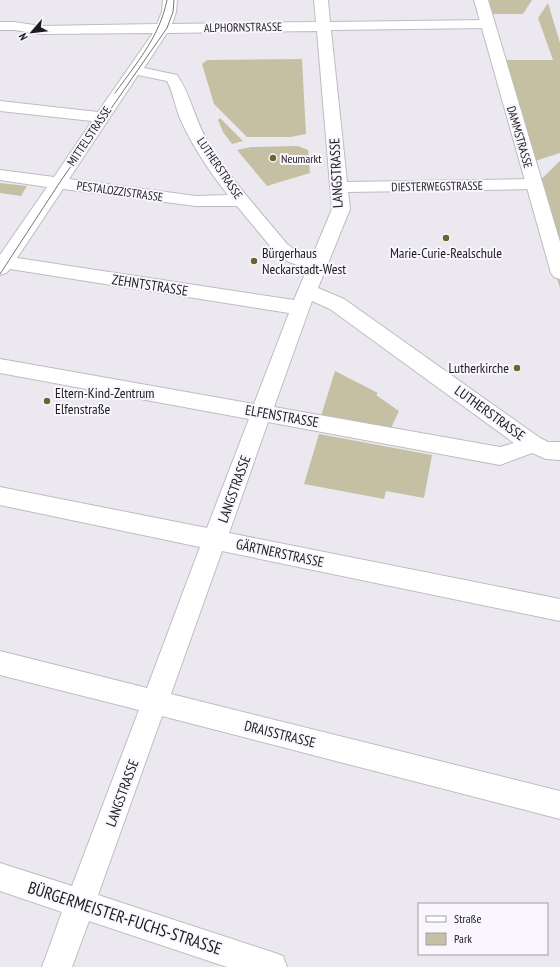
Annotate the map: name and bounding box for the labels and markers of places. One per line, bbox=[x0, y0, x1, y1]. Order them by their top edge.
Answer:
place label: Neumarkt bbox=[281, 151, 322, 166]
marker: Neumarkt bbox=[268, 153, 278, 163]
marker: Marie-Curie-Realschule bbox=[441, 233, 451, 243]
place label: Bürgerhaus Neckarstadt-West bbox=[262, 244, 346, 278]
place label: Marie-Curie-Realschule bbox=[390, 244, 502, 262]
marker: Bürgerhaus Neckarstadt-West bbox=[249, 256, 259, 266]
place label: Lutherkirche bbox=[448, 359, 509, 377]
marker: Lutherkirche bbox=[512, 363, 522, 373]
place label: Eltern-Kind-Zentrum Elfenstraße bbox=[55, 384, 154, 418]
marker: Eltern-Kind-Zentrum Elfenstraße bbox=[42, 396, 52, 406]

